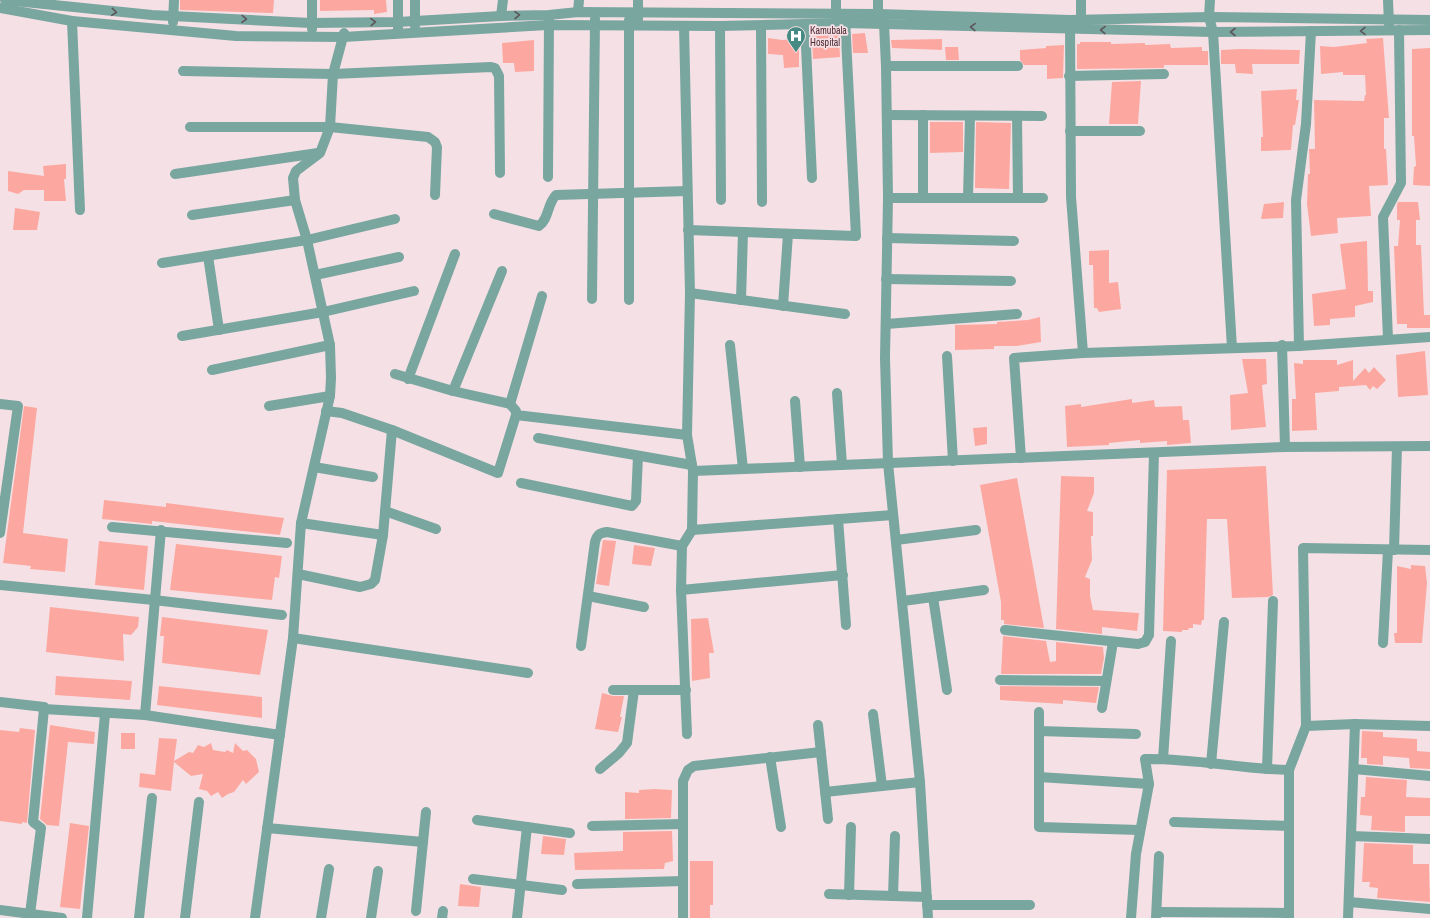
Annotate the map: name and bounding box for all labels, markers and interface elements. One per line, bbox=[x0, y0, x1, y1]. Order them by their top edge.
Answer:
one-way arrow bbox=[111, 7, 117, 16]
one-way arrow bbox=[514, 11, 520, 19]
one-way arrow bbox=[241, 15, 247, 24]
one-way arrow bbox=[370, 18, 376, 27]
one-way arrow bbox=[970, 22, 976, 31]
place label: Kamubala Hospital bbox=[810, 24, 847, 49]
hospital icon: Kamubala Hospital bbox=[785, 25, 807, 53]
one-way arrow bbox=[1100, 26, 1106, 34]
one-way arrow bbox=[1360, 26, 1366, 35]
one-way arrow bbox=[1230, 28, 1236, 36]

